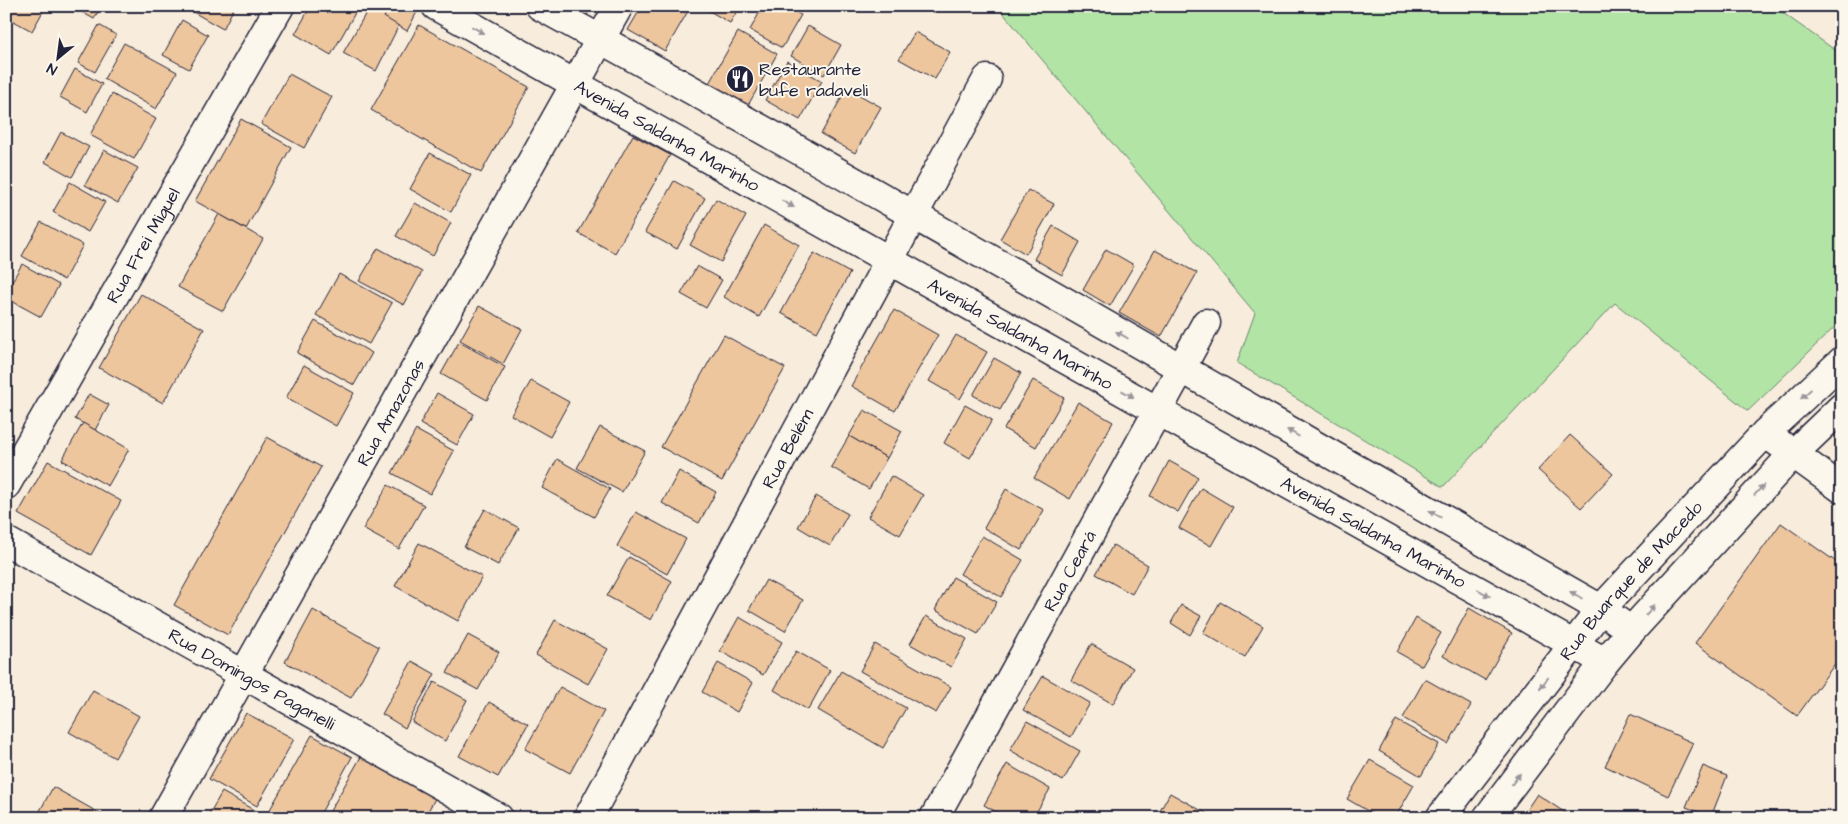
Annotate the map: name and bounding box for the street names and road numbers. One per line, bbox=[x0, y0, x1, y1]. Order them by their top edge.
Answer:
street label: Avenida Saldanha Marinho bbox=[570, 74, 764, 198]
street label: Rua Frei Miguel bbox=[100, 183, 186, 308]
street label: Avenida Saldanha Marinho bbox=[923, 272, 1118, 396]
street label: Rua Amazonas bbox=[351, 354, 431, 471]
street label: Rua Belém bbox=[756, 404, 819, 493]
street label: Avenida Saldanha Marinho bbox=[1276, 470, 1471, 594]
street label: Rua Buarque de Macedo bbox=[1554, 495, 1708, 665]
street label: Rua Ceará bbox=[1037, 526, 1102, 616]
street label: Rua Domingos Paganelli bbox=[164, 622, 340, 736]

